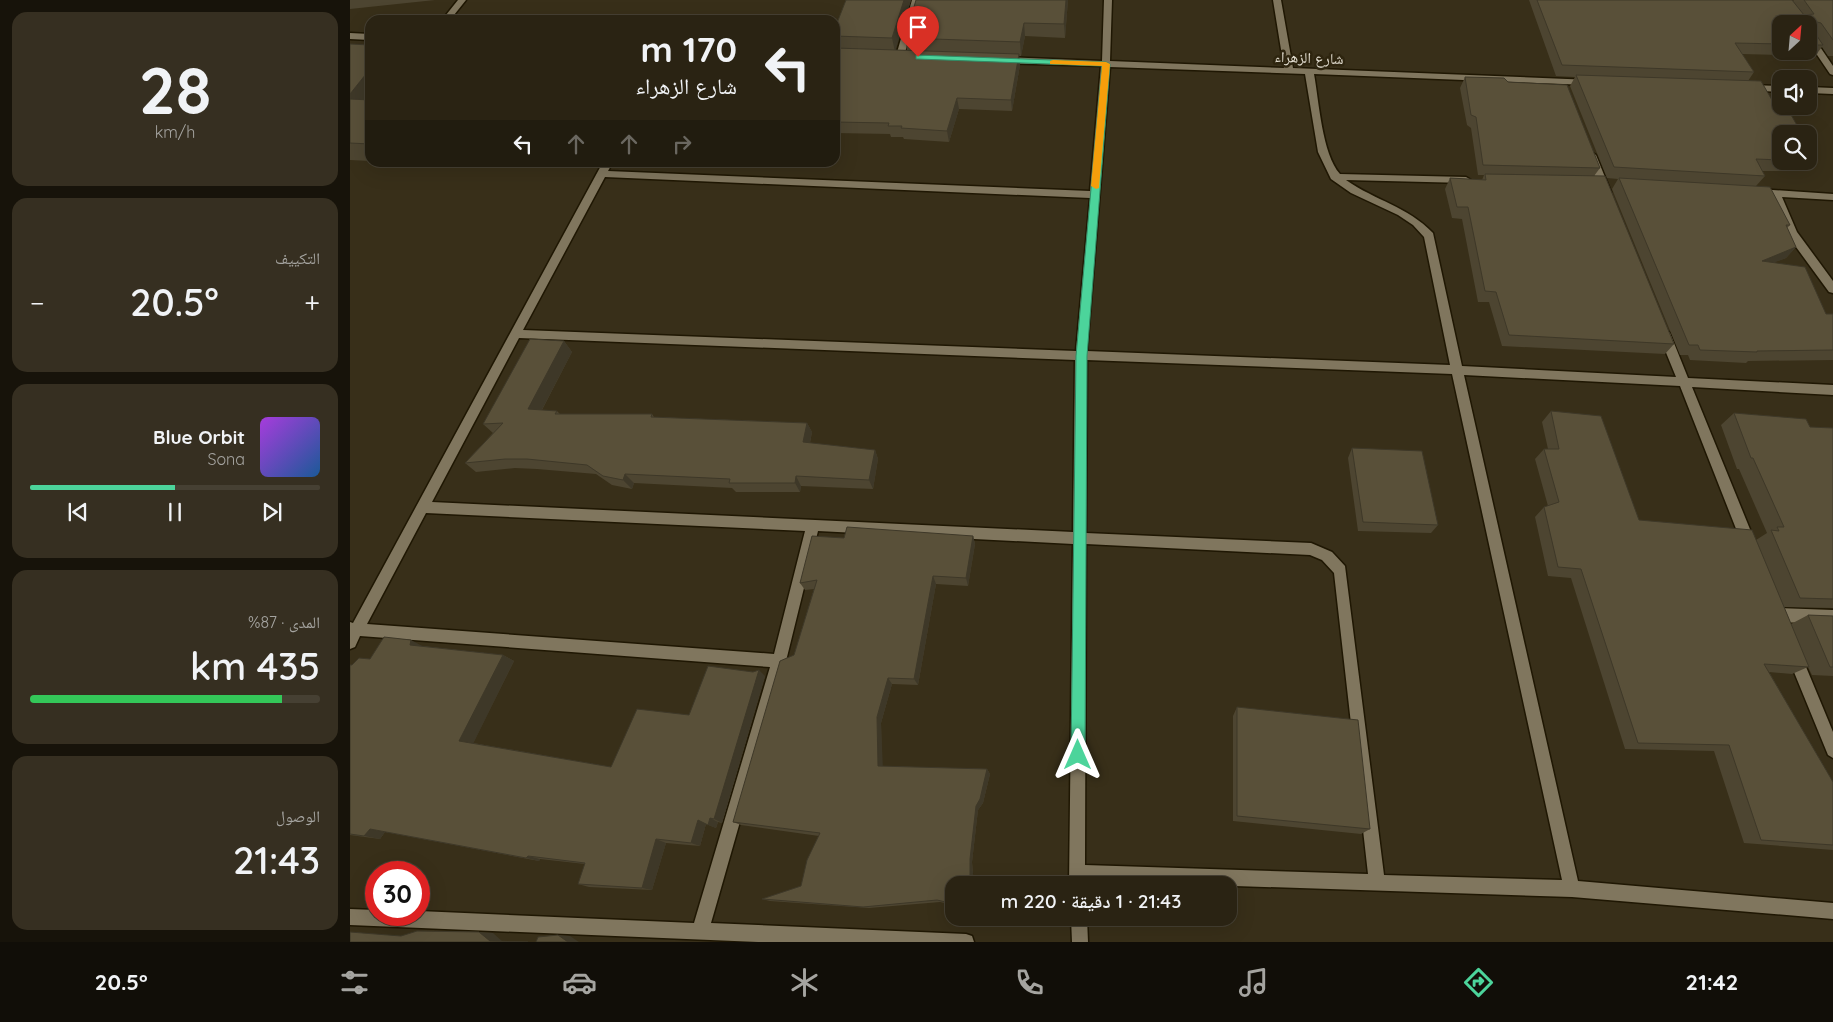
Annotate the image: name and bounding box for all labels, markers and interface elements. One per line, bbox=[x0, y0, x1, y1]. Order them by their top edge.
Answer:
pin bbox=[897, 6, 939, 57]
icon: arrive bbox=[904, 13, 932, 41]
north arrow bbox=[1772, 15, 1818, 60]
map controls bbox=[1772, 15, 1817, 170]
text: 170 m bbox=[641, 27, 737, 71]
icon: left bbox=[755, 35, 820, 100]
street label: شارع الزهراء bbox=[1274, 47, 1344, 69]
text: 28 bbox=[139, 49, 211, 130]
button: sound bbox=[1772, 70, 1817, 115]
text: شارع الزهراء bbox=[635, 72, 737, 100]
text: km/h bbox=[155, 122, 195, 142]
button: search bbox=[1772, 125, 1817, 170]
icon: left bbox=[509, 130, 537, 158]
icon: ahead bbox=[562, 130, 590, 158]
icon: ahead bbox=[615, 130, 643, 158]
icon: right bbox=[668, 130, 696, 158]
text: التكييف bbox=[275, 248, 320, 268]
text: 20.5° bbox=[130, 278, 219, 326]
text: − bbox=[30, 285, 45, 320]
text: + bbox=[304, 285, 320, 320]
text: Blue Orbit bbox=[153, 425, 245, 449]
text: Sona bbox=[207, 449, 245, 469]
icon: previous bbox=[64, 498, 92, 526]
icon: pause bbox=[161, 498, 189, 526]
icon: next bbox=[258, 498, 286, 526]
text: المدى · 87% bbox=[248, 612, 320, 632]
text: 435 km bbox=[190, 642, 320, 690]
position arrow bbox=[1051, 728, 1103, 780]
text: الوصول bbox=[276, 806, 320, 826]
text: 21:43 bbox=[233, 836, 320, 884]
speed limit sign: 30 bbox=[365, 861, 430, 926]
text: 21:43 · 1 دقيقة · 220 m bbox=[1001, 889, 1181, 913]
icon: filters bbox=[337, 965, 372, 1000]
icon: car bbox=[562, 965, 597, 1000]
icon: climate bbox=[787, 965, 822, 1000]
icon: phone bbox=[1012, 965, 1047, 1000]
icon: music bbox=[1236, 965, 1271, 1000]
icon: directions bbox=[1461, 965, 1496, 1000]
text: 20.5° bbox=[95, 968, 148, 996]
text: 21:42 bbox=[1686, 968, 1738, 996]

